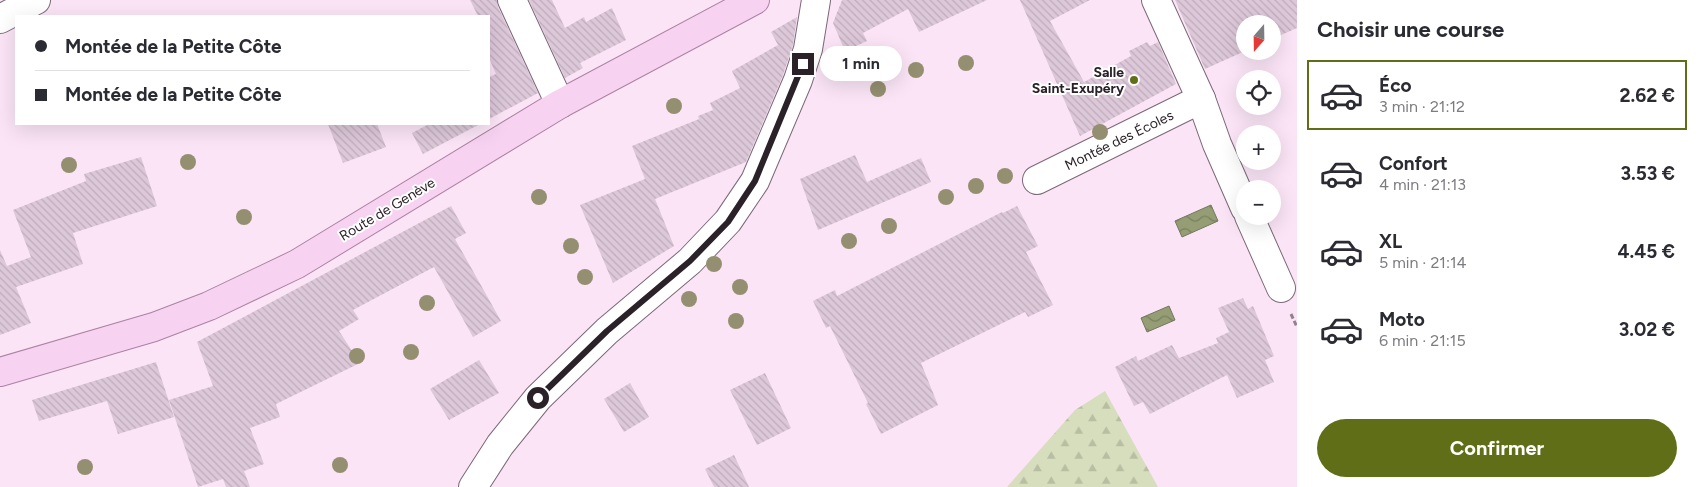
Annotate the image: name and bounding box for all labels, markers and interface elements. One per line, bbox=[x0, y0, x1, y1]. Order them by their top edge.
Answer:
north arrow bbox=[1236, 15, 1281, 60]
map controls bbox=[1236, 15, 1281, 225]
text: Choisir une course bbox=[1317, 16, 1504, 43]
text: Montée de la Petite Côte bbox=[65, 35, 282, 58]
callout: 1 min bbox=[820, 46, 903, 82]
route end bbox=[792, 53, 814, 75]
text: 1 min bbox=[842, 54, 880, 73]
place label: Salle Saint-Exupéry bbox=[1032, 64, 1125, 97]
button: locate bbox=[1236, 70, 1281, 115]
icon: car bbox=[1319, 73, 1364, 118]
marker: Salle Saint-Exupéry bbox=[1128, 74, 1140, 86]
text: Éco bbox=[1379, 74, 1412, 97]
text: Montée de la Petite Côte bbox=[65, 83, 282, 106]
text: 2.62 € bbox=[1620, 84, 1675, 107]
text: 3 min · 21:12 bbox=[1379, 97, 1465, 116]
street label: Montée des Écoles bbox=[1062, 107, 1176, 174]
button: + bbox=[1236, 125, 1281, 170]
icon: car bbox=[1319, 151, 1364, 196]
text: Confort bbox=[1379, 152, 1448, 175]
text: 3.53 € bbox=[1620, 162, 1675, 185]
street label: Route de Genève bbox=[336, 174, 439, 245]
text: 4 min · 21:13 bbox=[1379, 175, 1466, 194]
button: − bbox=[1236, 180, 1281, 225]
icon: car bbox=[1319, 229, 1364, 274]
text: XL bbox=[1379, 230, 1402, 253]
text: 4.45 € bbox=[1617, 240, 1675, 263]
text: 5 min · 21:14 bbox=[1379, 253, 1467, 272]
icon: car bbox=[1319, 307, 1364, 352]
text: Moto bbox=[1379, 308, 1425, 331]
text: 3.02 € bbox=[1619, 318, 1675, 341]
text: 6 min · 21:15 bbox=[1379, 331, 1466, 350]
route start bbox=[527, 387, 549, 409]
button: Confirmer bbox=[1317, 419, 1677, 477]

